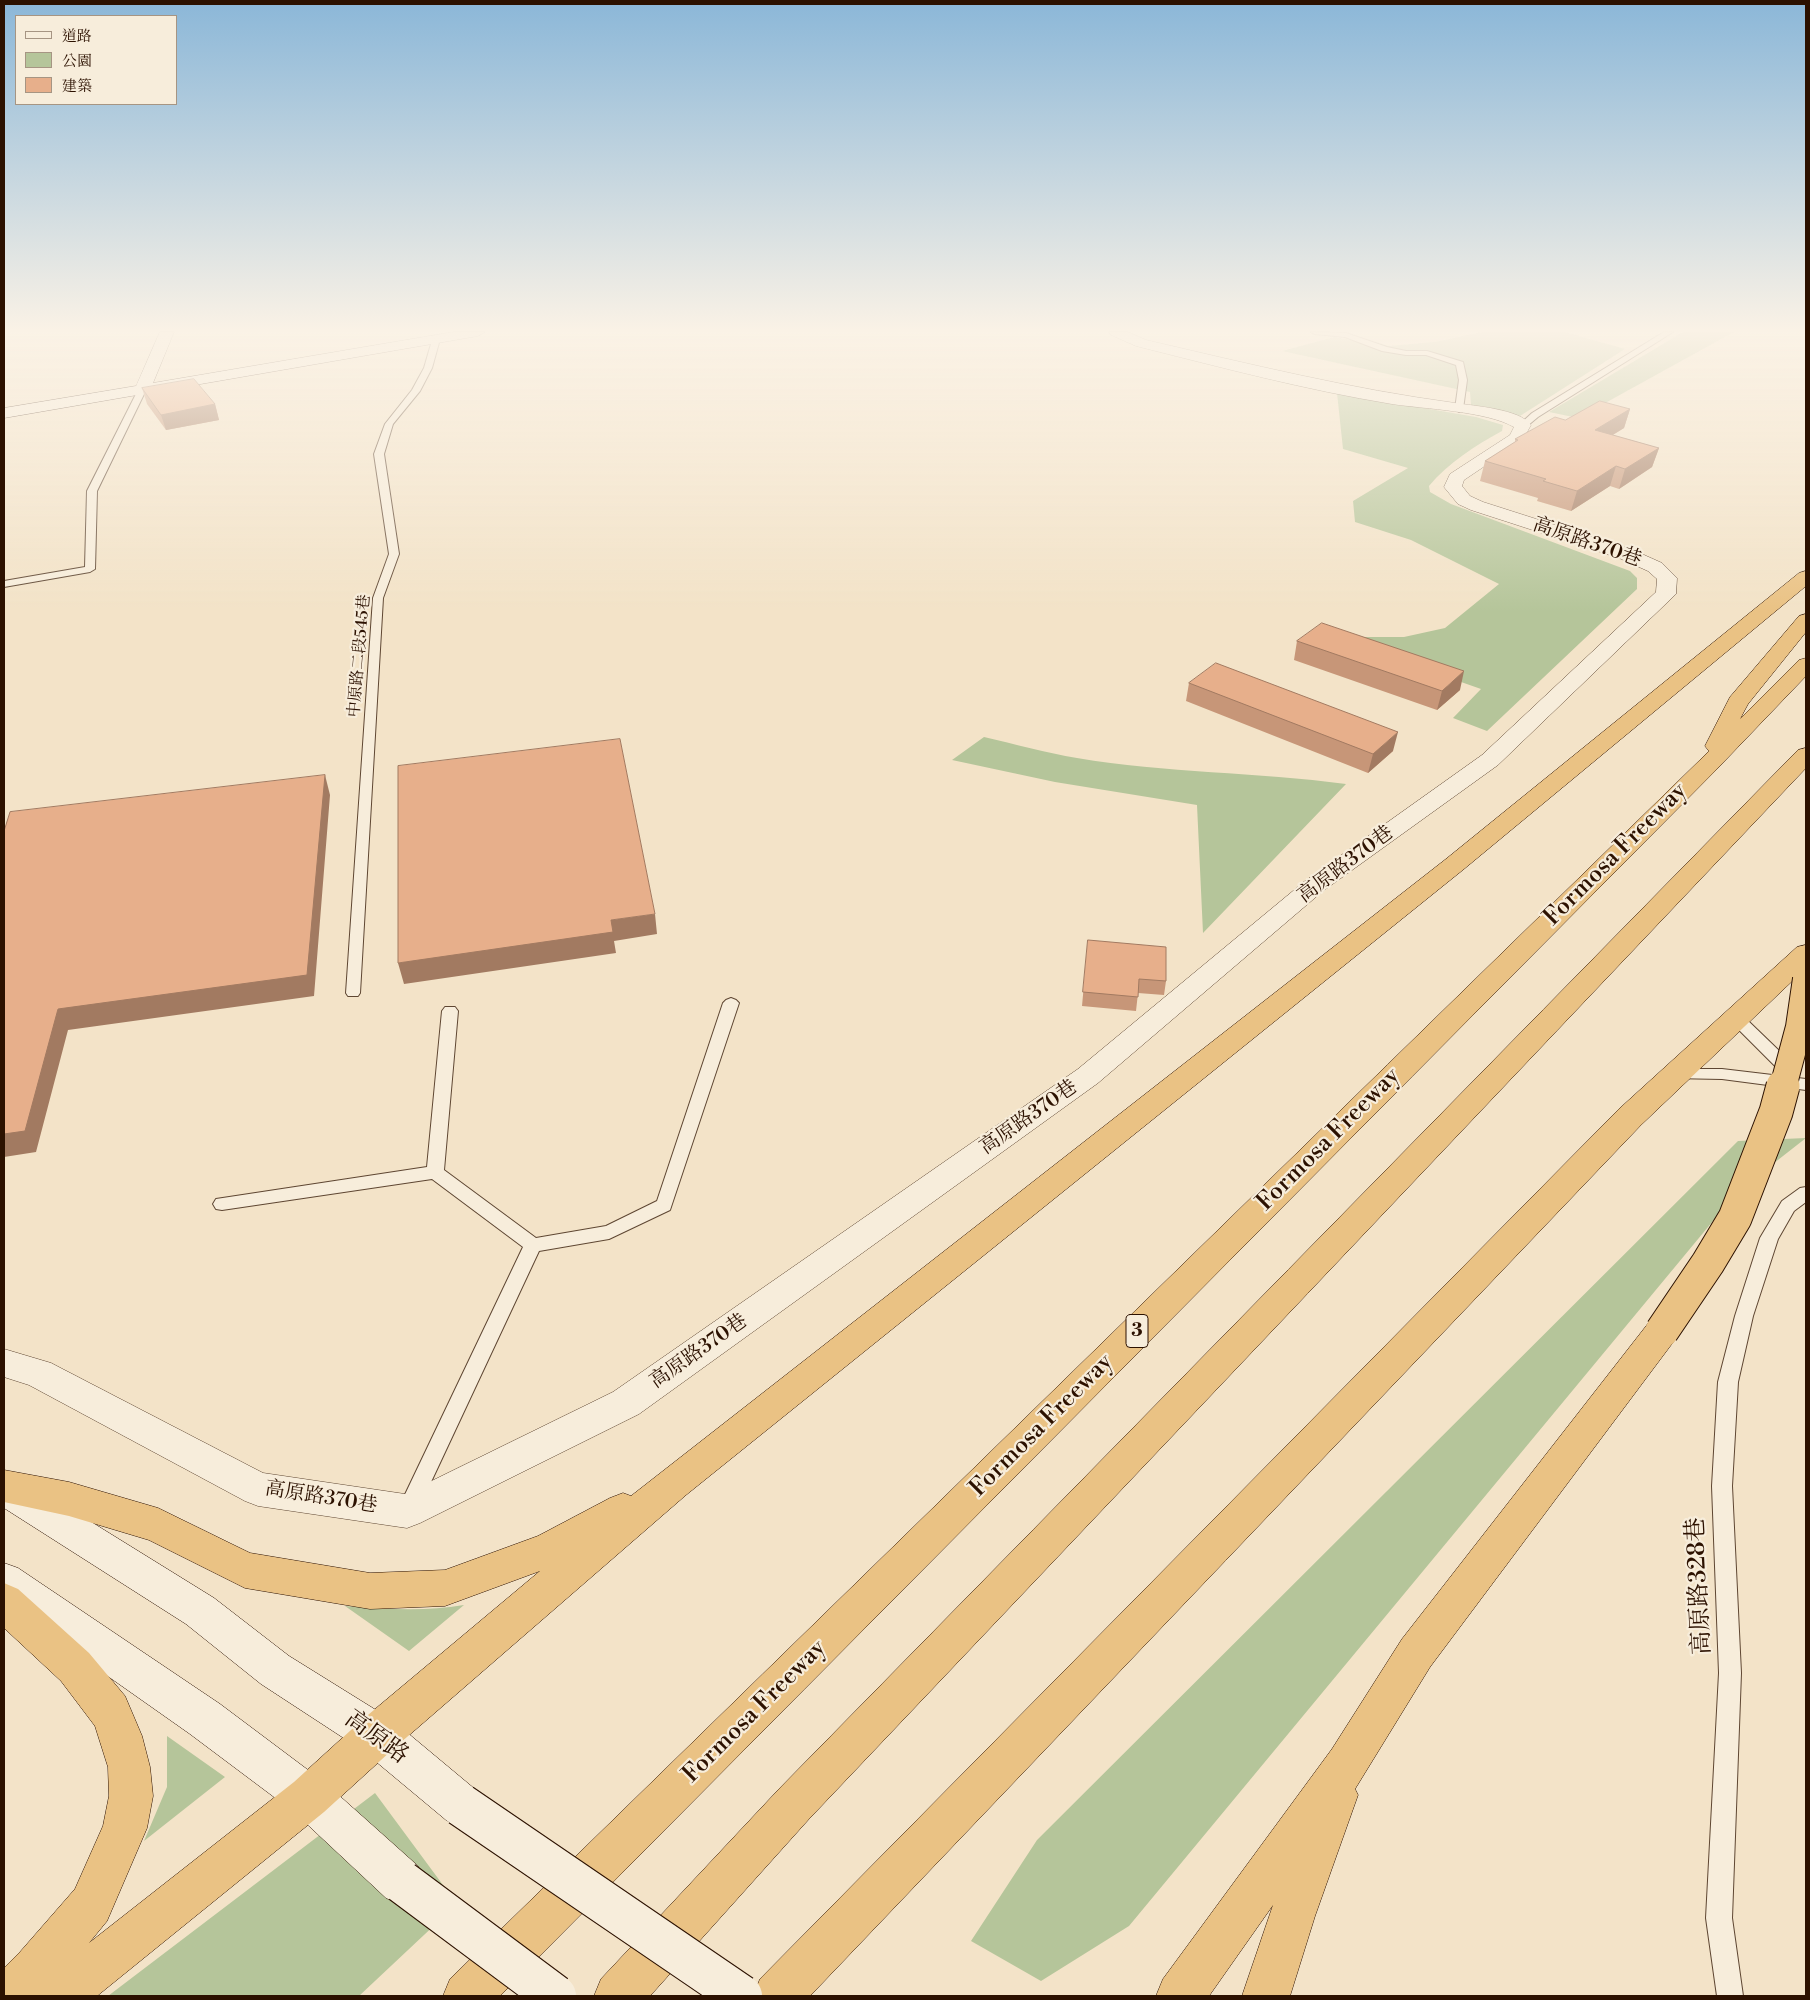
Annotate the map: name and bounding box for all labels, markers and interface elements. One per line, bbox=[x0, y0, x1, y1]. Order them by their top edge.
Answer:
legend bbox=[15, 15, 178, 105]
text: 道路 bbox=[62, 27, 92, 46]
text: 公園 bbox=[62, 52, 92, 71]
text: 建築 bbox=[62, 77, 92, 96]
street label: 高原路370巷 bbox=[1529, 513, 1645, 573]
street label: 中原路二段545巷 bbox=[345, 594, 375, 718]
street label: Formosa Freeway bbox=[1538, 777, 1694, 933]
street label: 高原路370巷 bbox=[1293, 821, 1399, 909]
street label: Formosa Freeway bbox=[1251, 1062, 1407, 1218]
street label: 高原路370巷 bbox=[976, 1076, 1082, 1160]
street label: 高原路370巷 bbox=[646, 1310, 752, 1394]
road number: 3 bbox=[1126, 1314, 1148, 1348]
street label: Formosa Freeway bbox=[964, 1348, 1120, 1504]
street label: 高原路370巷 bbox=[263, 1477, 379, 1519]
street label: 高原路328巷 bbox=[1682, 1517, 1718, 1655]
street label: Formosa Freeway bbox=[677, 1634, 833, 1790]
street label: 高原路 bbox=[338, 1705, 414, 1771]

